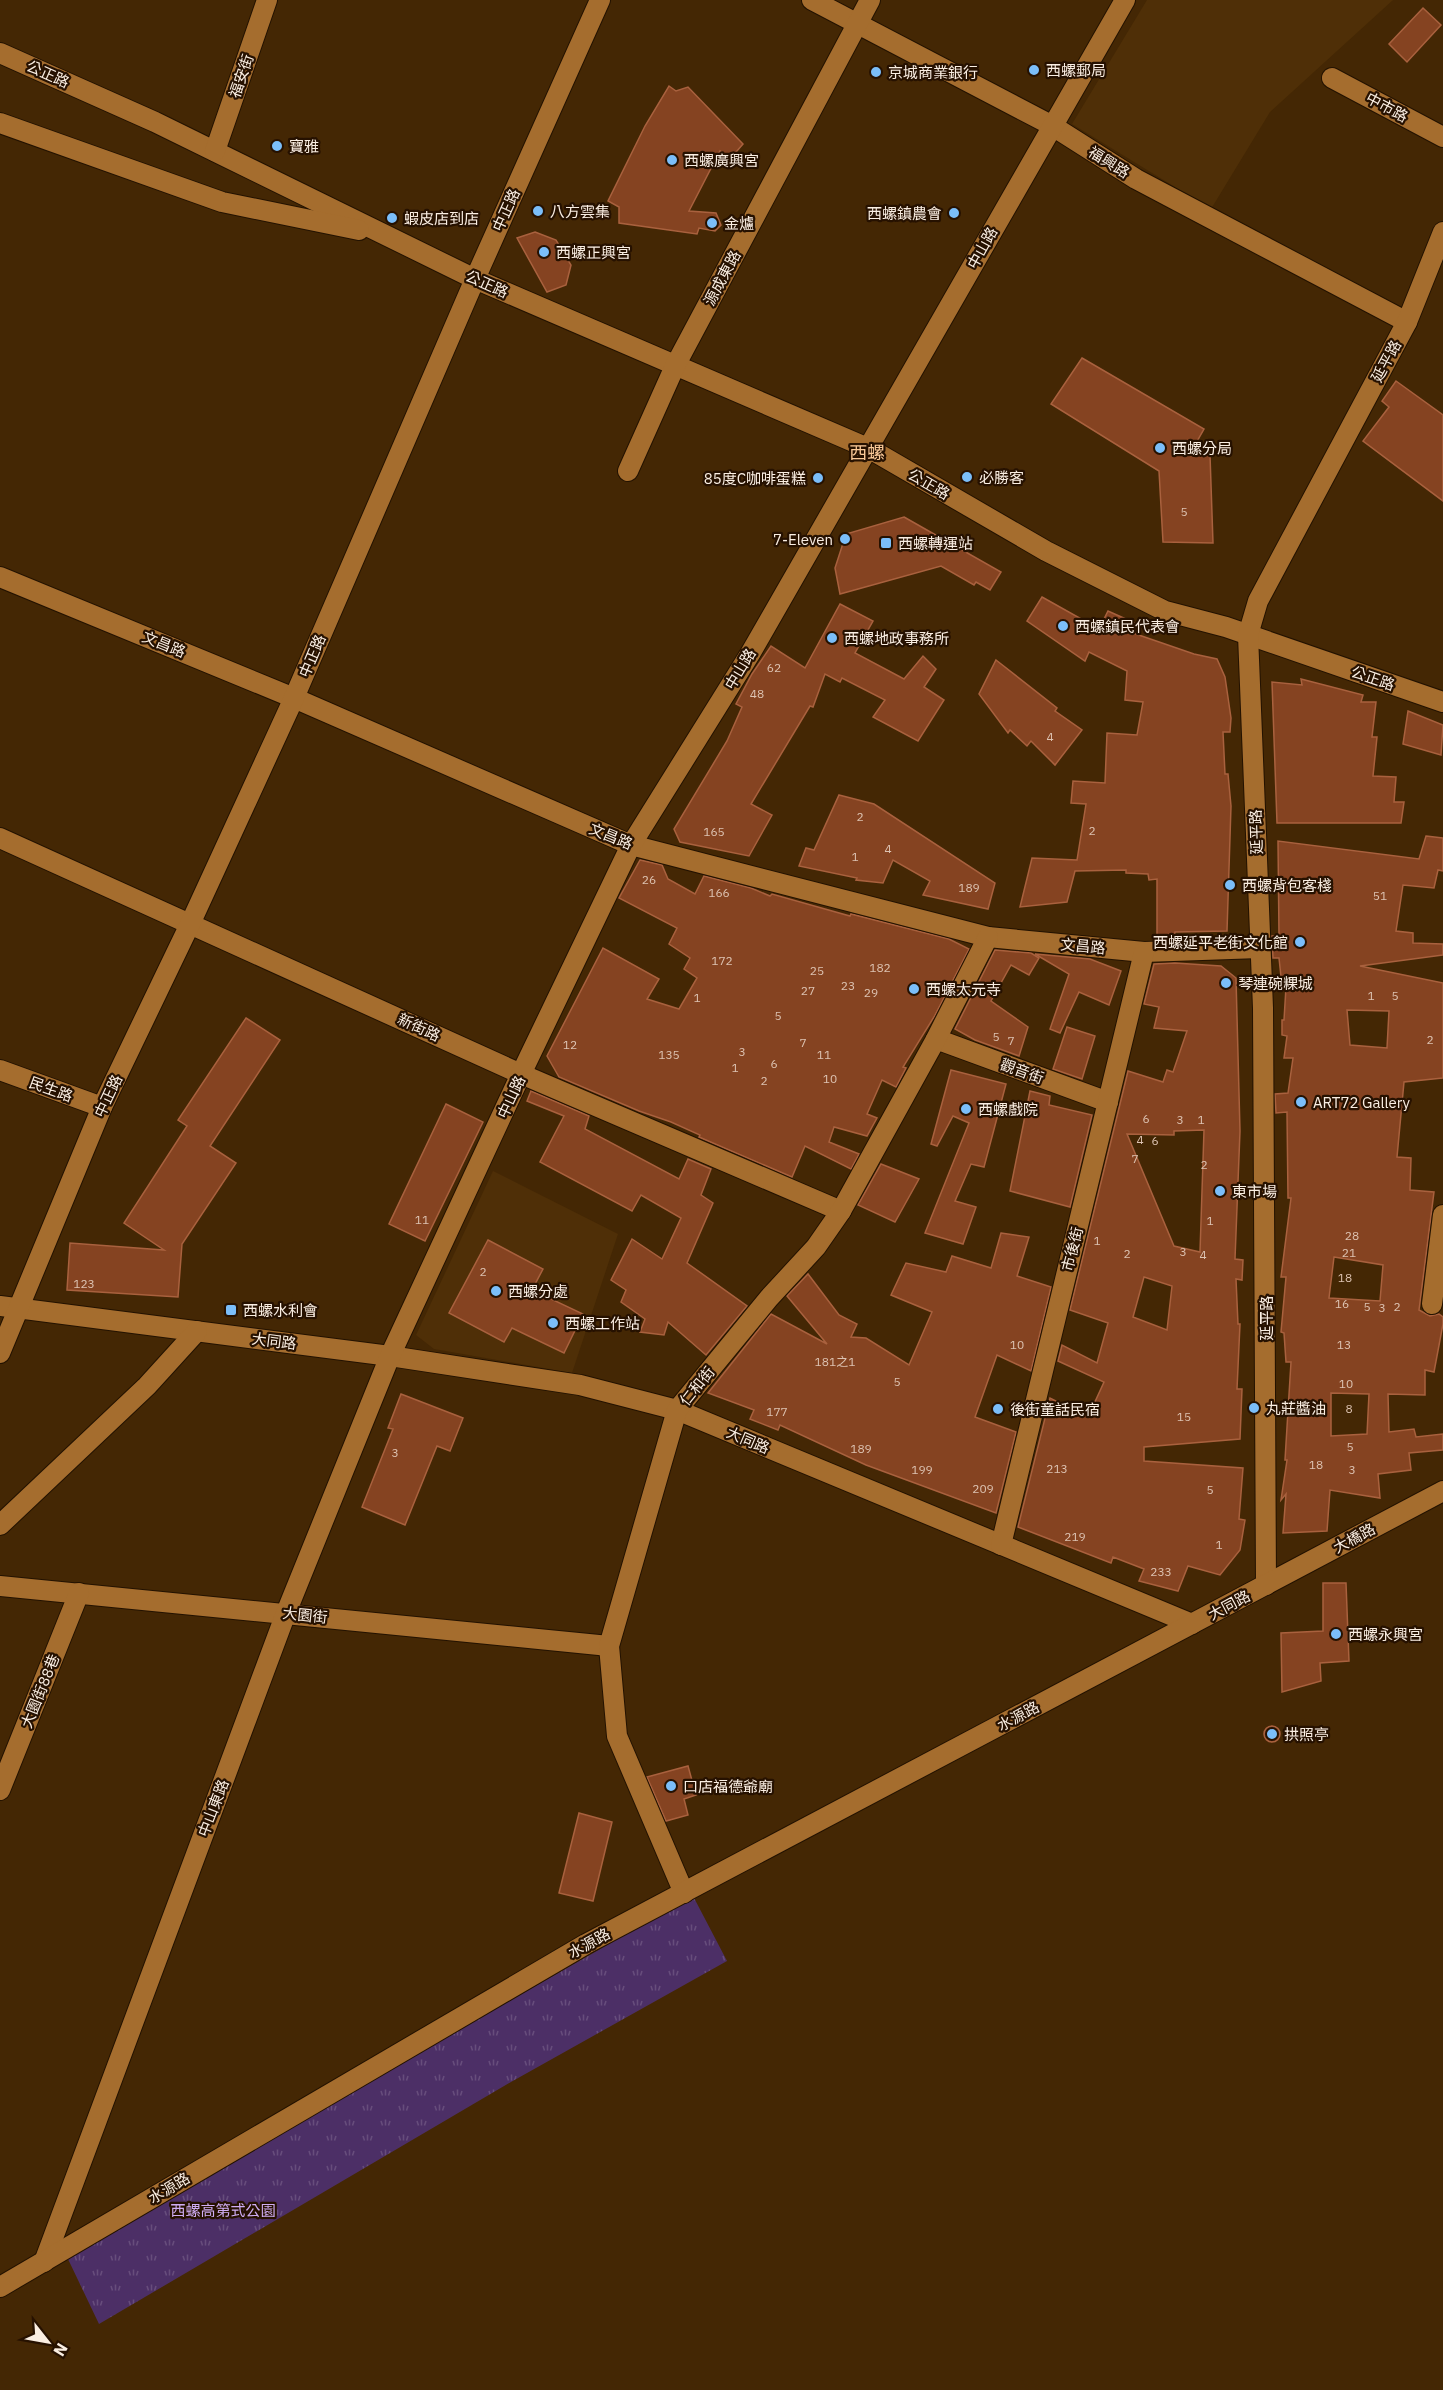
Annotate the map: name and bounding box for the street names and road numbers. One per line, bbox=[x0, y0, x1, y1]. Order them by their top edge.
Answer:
street label: 福安街 bbox=[225, 52, 257, 100]
street label: 公正路 bbox=[24, 56, 72, 92]
street label: 中市路 bbox=[1363, 88, 1411, 126]
street label: 福興路 bbox=[1085, 142, 1133, 182]
street label: 中正路 bbox=[488, 186, 524, 234]
street label: 中山路 bbox=[963, 224, 1001, 272]
street label: 源成東路 bbox=[700, 247, 744, 309]
street label: 公正路 bbox=[463, 266, 511, 302]
street label: 延平路 bbox=[1367, 337, 1405, 385]
street label: 公正路 bbox=[905, 465, 953, 503]
street label: 文昌路 bbox=[140, 627, 188, 661]
street label: 中正路 bbox=[294, 632, 330, 680]
street label: 中山路 bbox=[720, 645, 760, 693]
street label: 公正路 bbox=[1349, 662, 1397, 694]
street label: 延平路 bbox=[1246, 809, 1266, 855]
street label: 文昌路 bbox=[587, 819, 635, 853]
street label: 文昌路 bbox=[1060, 935, 1106, 957]
street label: 新街路 bbox=[395, 1009, 443, 1045]
street label: 觀音街 bbox=[998, 1054, 1046, 1088]
street label: 民生路 bbox=[27, 1072, 75, 1106]
street label: 中正路 bbox=[90, 1072, 126, 1120]
street label: 中山路 bbox=[493, 1073, 529, 1121]
street label: 市後街 bbox=[1057, 1225, 1087, 1273]
street label: 延平路 bbox=[1257, 1295, 1276, 1341]
street label: 大同路 bbox=[251, 1329, 297, 1353]
street label: 仁和街 bbox=[675, 1363, 719, 1409]
street label: 大同路 bbox=[724, 1422, 772, 1458]
street label: 大橋路 bbox=[1330, 1519, 1378, 1557]
street label: 大同路 bbox=[1205, 1586, 1253, 1624]
street label: 大園街 bbox=[282, 1603, 328, 1627]
street label: 大園街88巷 bbox=[17, 1651, 63, 1731]
street label: 水源路 bbox=[994, 1697, 1042, 1735]
street label: 中山東路 bbox=[193, 1777, 233, 1839]
street label: 水源路 bbox=[565, 1924, 613, 1962]
street label: 水源路 bbox=[145, 2168, 193, 2208]

